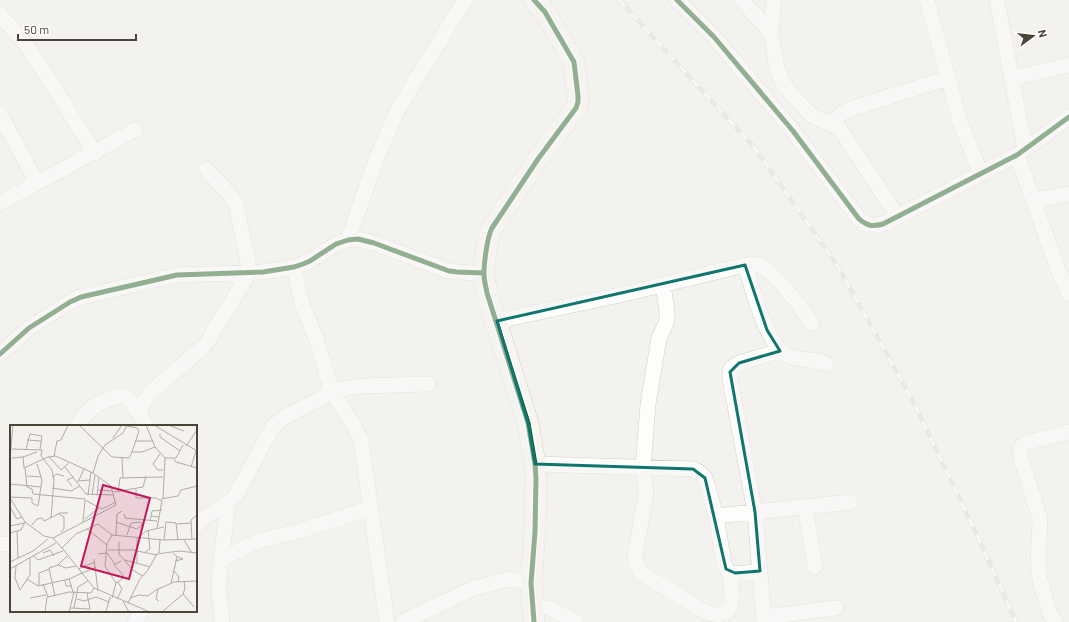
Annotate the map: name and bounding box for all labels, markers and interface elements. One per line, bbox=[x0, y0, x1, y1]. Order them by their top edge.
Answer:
scale bar bbox=[18, 16, 136, 42]
north arrow bbox=[1013, 16, 1053, 56]
text: 50 m bbox=[24, 22, 49, 36]
text: N bbox=[1036, 28, 1050, 39]
inset map bbox=[10, 425, 197, 612]

